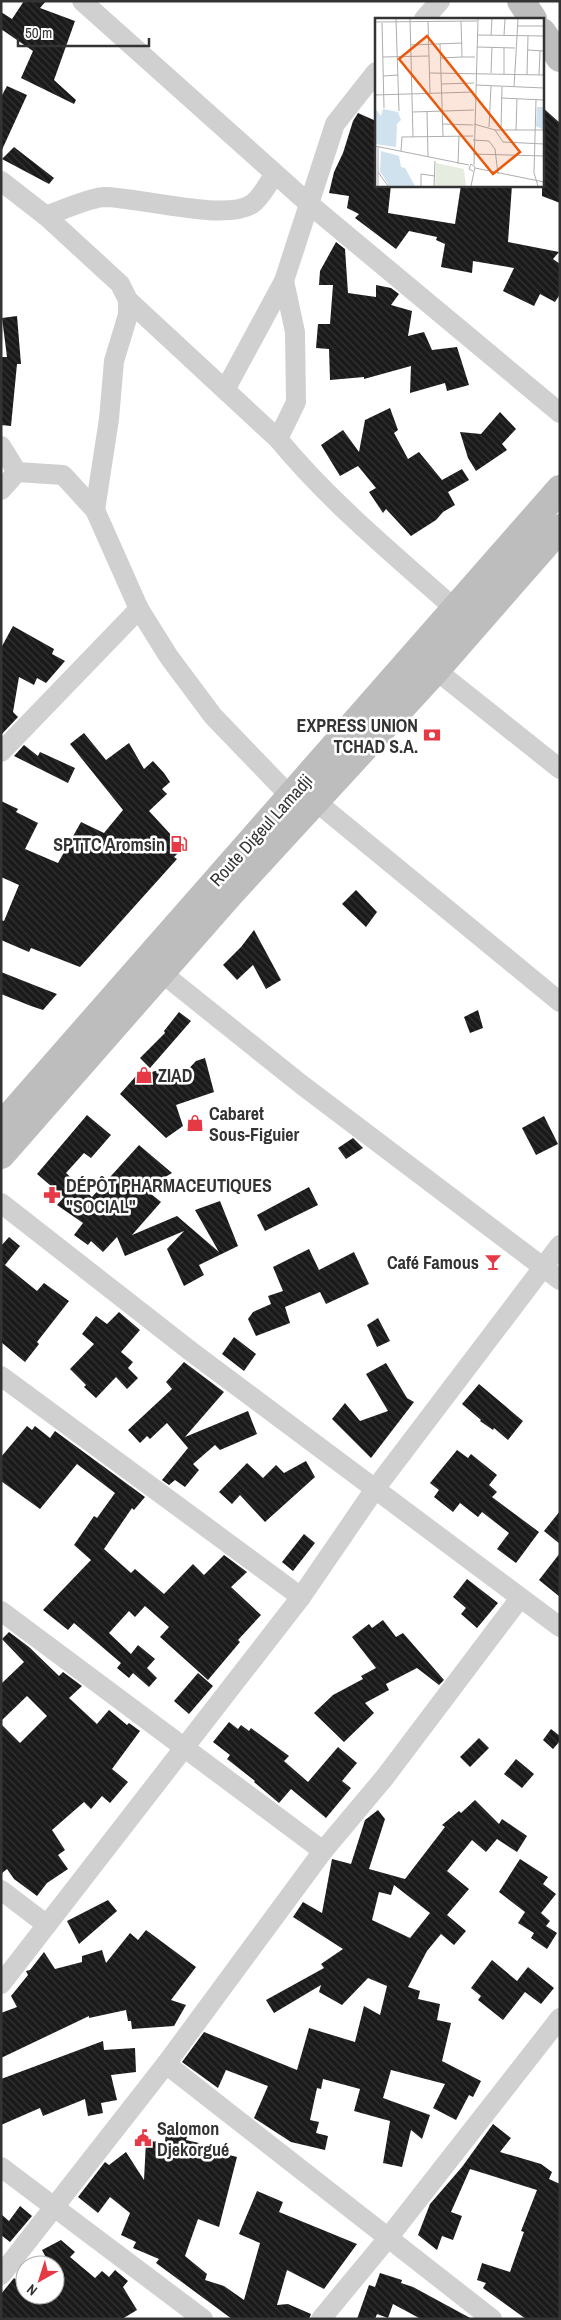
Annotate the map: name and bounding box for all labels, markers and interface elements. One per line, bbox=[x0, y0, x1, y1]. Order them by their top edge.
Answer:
scale bar bbox=[18, 15, 149, 47]
inset map bbox=[375, 18, 544, 186]
text: 50 m bbox=[25, 22, 52, 43]
place label: EXPRESS UNION TCHAD S.A. bbox=[297, 713, 418, 759]
bank icon: EXPRESS UNION TCHAD S.A. bbox=[422, 725, 442, 745]
street label: Route Digeul Lamadji bbox=[204, 769, 318, 891]
place label: SPTTC Aromsin bbox=[53, 832, 165, 857]
fuel station icon: SPTTC Aromsin bbox=[169, 834, 189, 854]
place label: ZIAD bbox=[158, 1063, 193, 1088]
shop icon: ZIAD bbox=[134, 1065, 154, 1085]
place label: Cabaret Sous-Figuier bbox=[209, 1101, 299, 1147]
shop icon: Cabaret Sous-Figuier bbox=[185, 1113, 205, 1133]
place label: DÉPÔT PHARMACEUTIQUES "SOCIAL" bbox=[66, 1173, 272, 1219]
pharmacy icon: DÉPÔT PHARMACEUTIQUES "SOCIAL" bbox=[42, 1185, 62, 1205]
place label: Café Famous bbox=[387, 1250, 479, 1275]
bar icon: Café Famous bbox=[483, 1252, 503, 1272]
place label: Salomon Djekorgué bbox=[157, 2116, 229, 2162]
public building icon: Salomon Djekorgué bbox=[133, 2128, 153, 2148]
north arrow bbox=[15, 2255, 65, 2305]
text: N bbox=[23, 2280, 41, 2300]

